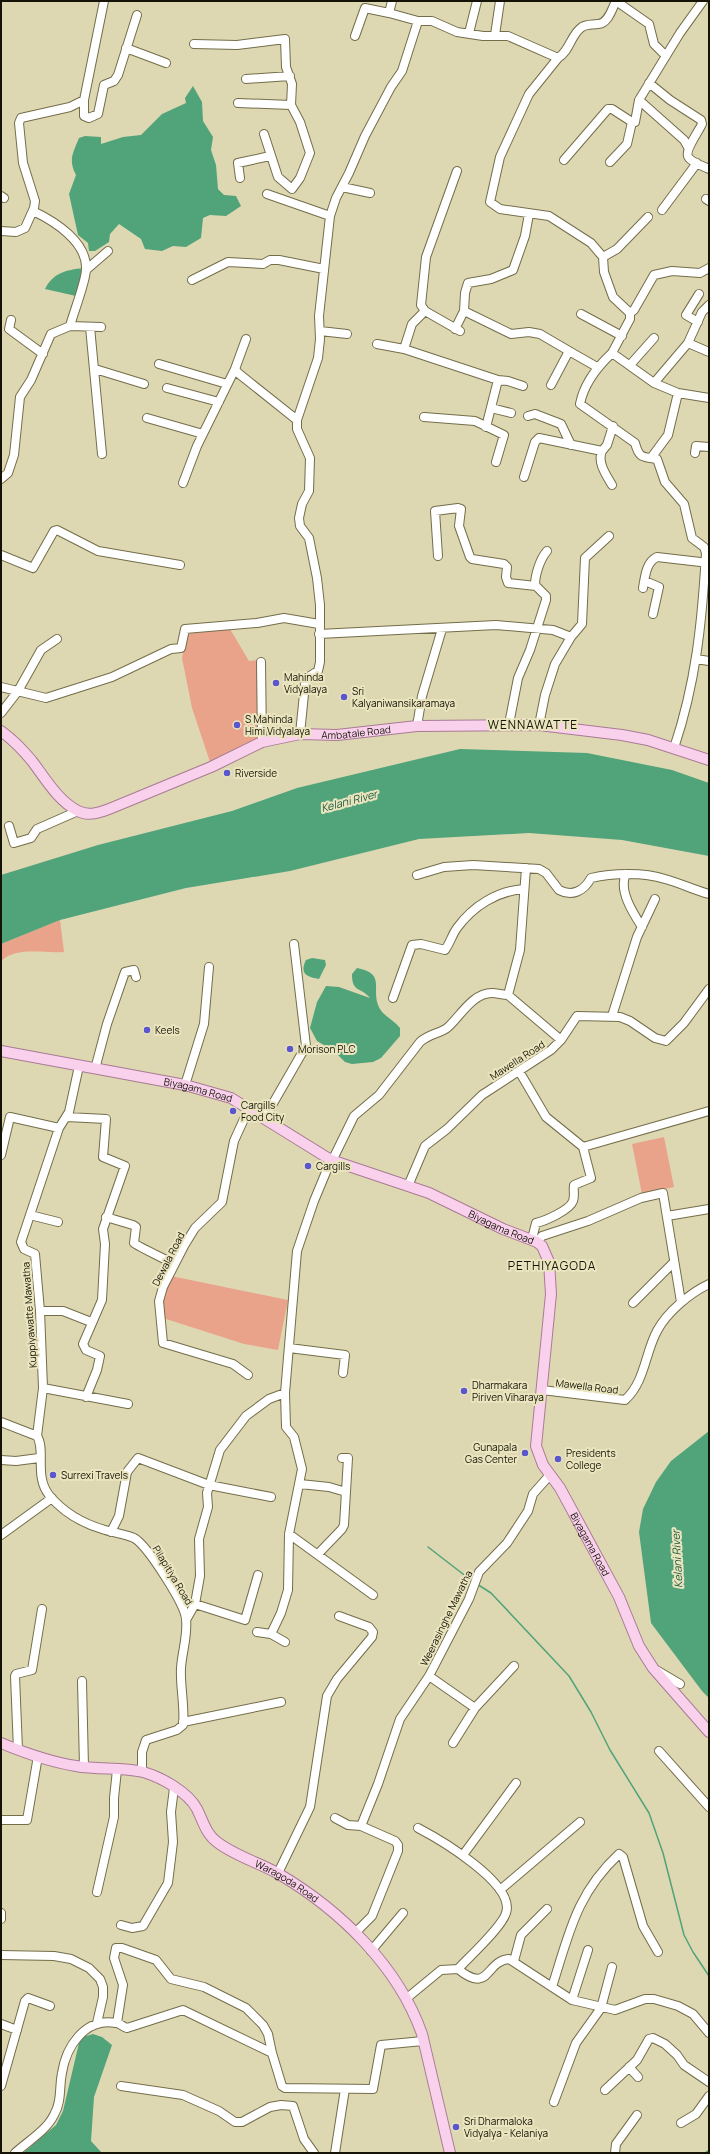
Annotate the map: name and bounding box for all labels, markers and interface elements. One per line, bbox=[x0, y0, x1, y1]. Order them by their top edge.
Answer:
place label: Mahinda Vidyalaya bbox=[284, 670, 327, 696]
marker: Mahinda Vidyalaya bbox=[271, 678, 281, 688]
place label: Sri Kalyaniwansikaramaya bbox=[352, 684, 455, 710]
marker: Sri Kalyaniwansikaramaya bbox=[339, 692, 349, 702]
place label: S Mahinda Himi Vidyalaya bbox=[245, 712, 310, 738]
district label: WENNAWATTE bbox=[488, 716, 578, 733]
marker: S Mahinda Himi Vidyalaya bbox=[232, 720, 242, 730]
street label: Ambatale Road bbox=[321, 722, 392, 742]
place label: Riverside bbox=[235, 766, 277, 780]
marker: Riverside bbox=[222, 768, 232, 778]
water label: Kelani River bbox=[319, 785, 381, 815]
place label: Keels bbox=[155, 1023, 180, 1037]
marker: Keels bbox=[142, 1025, 152, 1035]
street label: Mawella Road bbox=[487, 1037, 547, 1083]
place label: Morison PLC bbox=[298, 1042, 356, 1056]
marker: Morison PLC bbox=[285, 1044, 295, 1054]
street label: Biyagama Road bbox=[163, 1074, 234, 1105]
place label: Cargills Food City bbox=[241, 1098, 285, 1124]
marker: Cargills Food City bbox=[228, 1106, 238, 1116]
place label: Cargills bbox=[316, 1159, 350, 1173]
marker: Cargills bbox=[303, 1161, 313, 1171]
street label: Biyagama Road bbox=[466, 1206, 536, 1247]
street label: Dewala Road bbox=[148, 1230, 188, 1288]
district label: PETHIYAGODA bbox=[508, 1257, 596, 1274]
street label: Kuppiyawatte Mawatha bbox=[18, 1261, 40, 1369]
street label: Mawella Road bbox=[555, 1375, 619, 1397]
place label: Dharmakara Piriven Viharaya bbox=[472, 1378, 544, 1404]
marker: Dharmakara Piriven Viharaya bbox=[459, 1386, 469, 1396]
place label: Gunapala Gas Center bbox=[465, 1440, 517, 1466]
place label: Presidents College bbox=[566, 1446, 616, 1472]
marker: Gunapala Gas Center bbox=[520, 1448, 530, 1458]
marker: Presidents College bbox=[553, 1454, 563, 1464]
place label: Surrexi Travels bbox=[61, 1468, 128, 1482]
marker: Surrexi Travels bbox=[48, 1470, 58, 1480]
street label: Biyagama Road bbox=[567, 1510, 613, 1578]
water label: Kelani River bbox=[667, 1528, 686, 1588]
street label: Pilapitiya Road bbox=[150, 1543, 196, 1607]
street label: Weerasinghe Mawatha bbox=[417, 1568, 475, 1668]
street label: Waragoda Road bbox=[253, 1856, 322, 1906]
place label: Sri Dharmaloka Vidyalya - Kelaniya bbox=[464, 2114, 548, 2140]
marker: Sri Dharmaloka Vidyalya - Kelaniya bbox=[451, 2122, 461, 2132]

